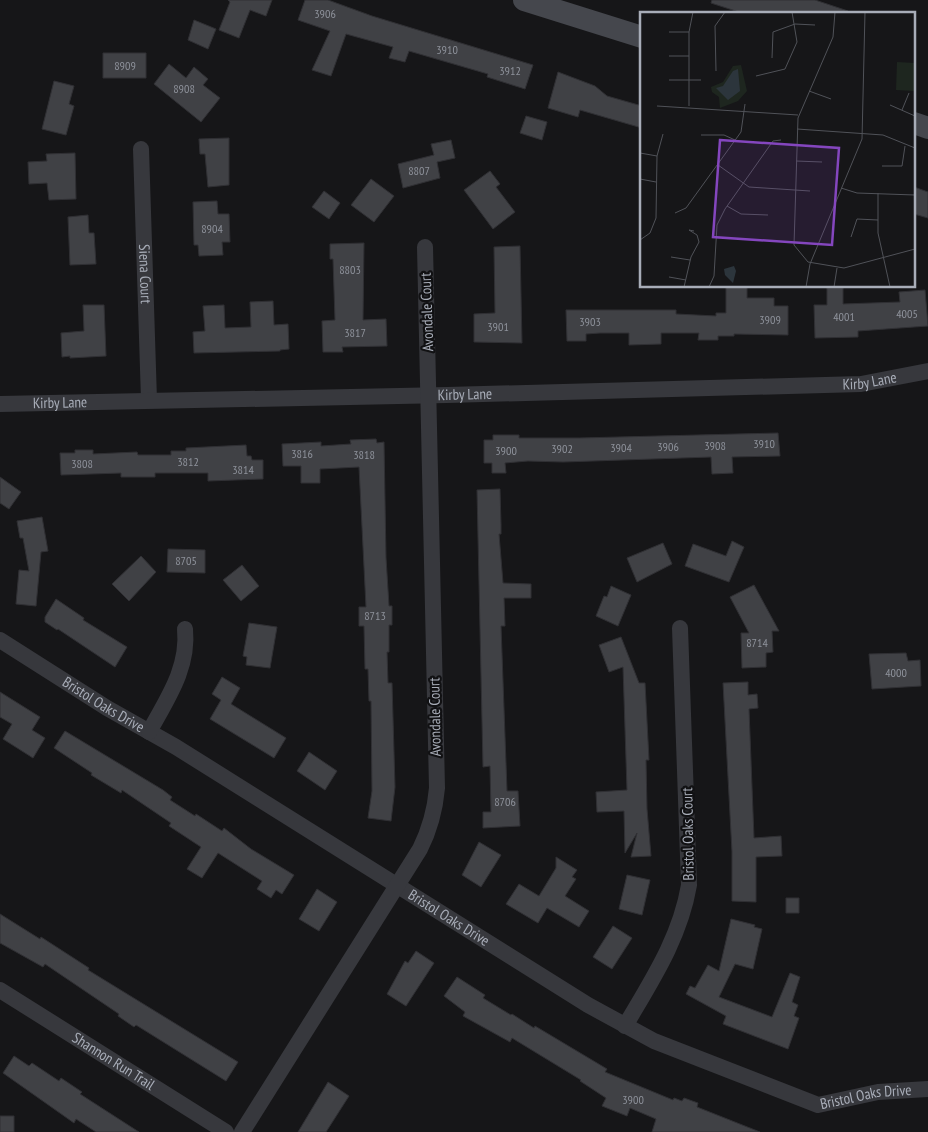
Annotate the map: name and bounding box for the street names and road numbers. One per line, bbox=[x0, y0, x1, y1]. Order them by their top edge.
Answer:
street label: Siena Court bbox=[135, 244, 156, 304]
street label: Avondale Court bbox=[416, 272, 437, 352]
street label: Kirby Lane bbox=[842, 367, 898, 393]
street label: Kirby Lane bbox=[438, 384, 492, 404]
street label: Kirby Lane bbox=[33, 392, 87, 412]
street label: Bristol Oaks Drive bbox=[59, 672, 148, 736]
street label: Avondale Court bbox=[424, 677, 445, 757]
street label: Bristol Oaks Court bbox=[677, 787, 698, 881]
street label: Bristol Oaks Drive bbox=[405, 885, 493, 950]
street label: Shannon Run Trail bbox=[69, 1028, 159, 1094]
street label: Bristol Oaks Drive bbox=[818, 1080, 912, 1113]

